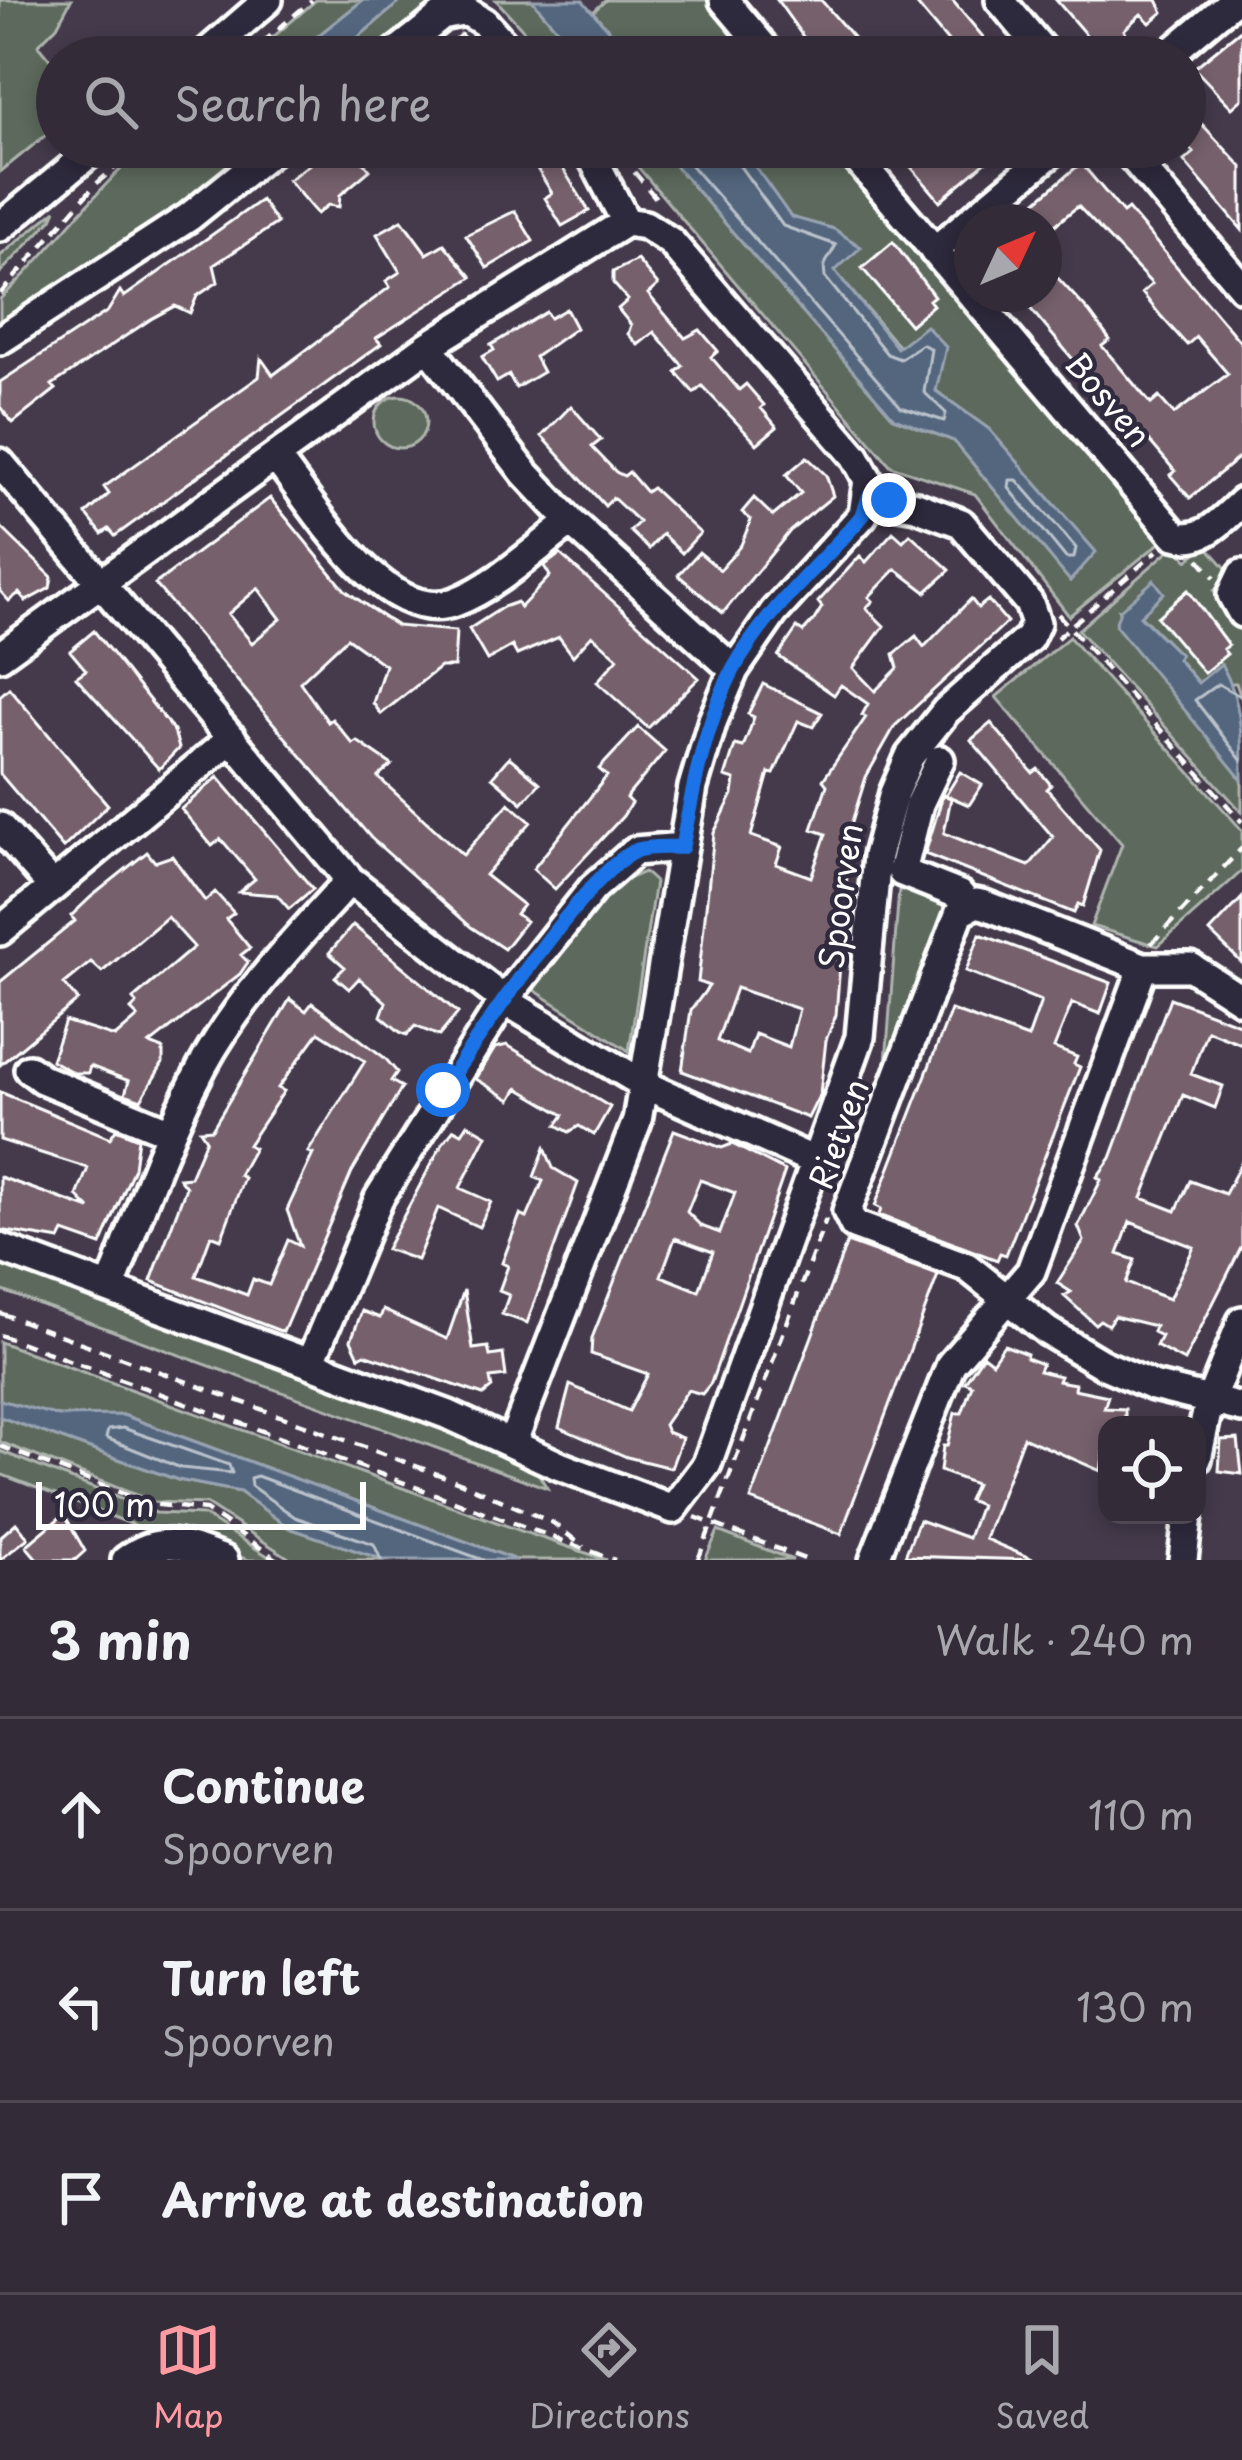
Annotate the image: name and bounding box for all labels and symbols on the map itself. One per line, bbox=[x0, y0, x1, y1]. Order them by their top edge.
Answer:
north arrow bbox=[954, 204, 1062, 312]
street label: Bosven bbox=[1055, 340, 1164, 457]
route end bbox=[862, 473, 916, 527]
street label: Spoorven bbox=[804, 820, 874, 972]
route start bbox=[416, 1063, 470, 1117]
street label: Rietven bbox=[794, 1071, 880, 1196]
scale bar bbox=[36, 1476, 366, 1529]

